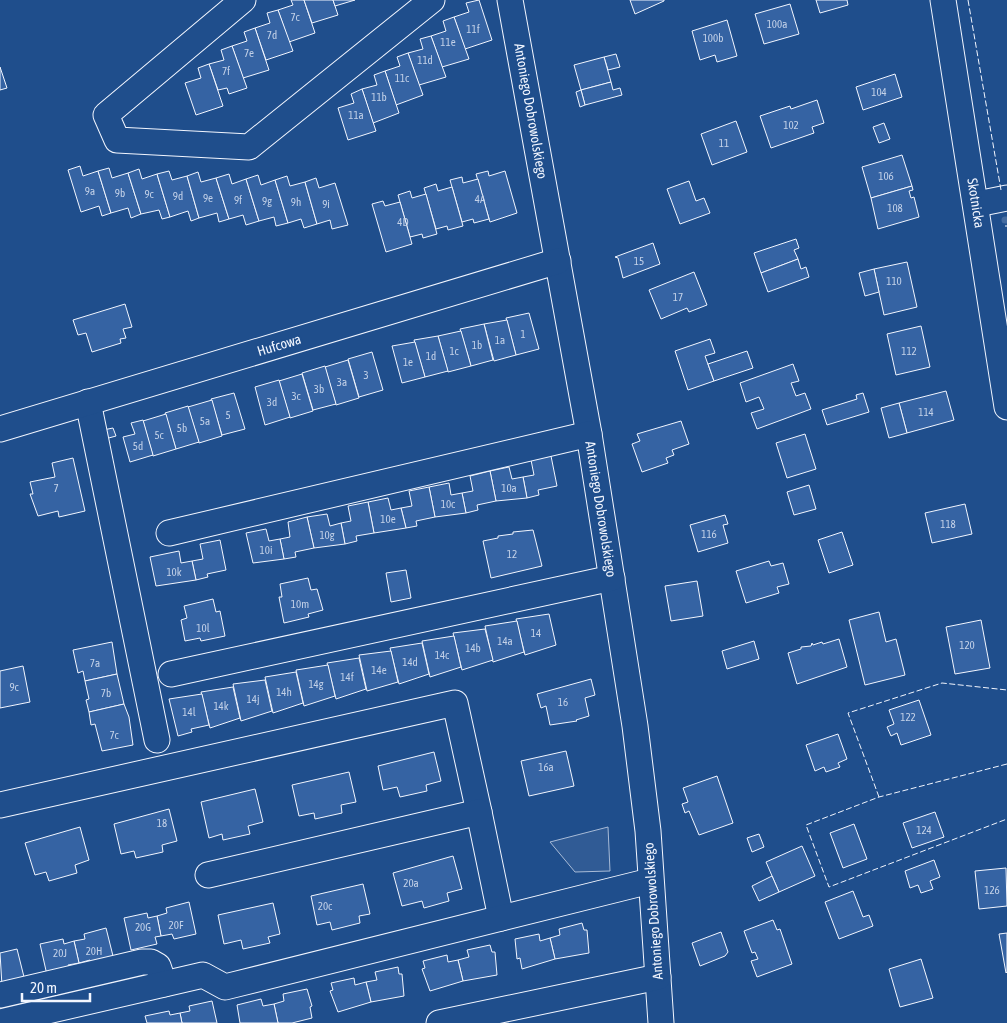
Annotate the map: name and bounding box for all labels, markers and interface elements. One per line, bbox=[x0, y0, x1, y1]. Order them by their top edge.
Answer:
house number: 7c bbox=[290, 11, 301, 23]
house number: 100a bbox=[767, 18, 787, 30]
house number: 11f bbox=[466, 23, 480, 35]
house number: 7d bbox=[267, 29, 277, 41]
house number: 100b bbox=[703, 32, 723, 44]
house number: 11e bbox=[440, 36, 456, 48]
street label: Antoniego Dobrowolskiego bbox=[511, 42, 551, 180]
house number: 7e bbox=[244, 47, 254, 59]
house number: 11d bbox=[417, 54, 433, 66]
house number: 7f bbox=[222, 65, 230, 77]
house number: 11c bbox=[395, 72, 410, 84]
house number: 104 bbox=[871, 86, 887, 98]
house number: 11b bbox=[371, 91, 387, 103]
house number: 11a bbox=[348, 109, 364, 121]
house number: 102 bbox=[783, 119, 799, 131]
house number: 11 bbox=[719, 137, 729, 149]
house number: 106 bbox=[878, 170, 894, 182]
street label: Skotnicka bbox=[964, 177, 988, 229]
house number: 9a bbox=[85, 185, 95, 197]
house number: 9b bbox=[115, 187, 125, 199]
house number: 9c bbox=[144, 188, 155, 200]
house number: 9d bbox=[173, 190, 183, 202]
house number: 9e bbox=[203, 192, 213, 204]
house number: 4A bbox=[475, 193, 486, 205]
house number: 9f bbox=[234, 194, 242, 206]
house number: 9g bbox=[262, 195, 272, 207]
house number: 9h bbox=[291, 196, 301, 208]
house number: 9i bbox=[322, 198, 330, 210]
house number: 108 bbox=[887, 202, 903, 214]
house number: 4D bbox=[397, 216, 409, 228]
house number: 15 bbox=[634, 255, 644, 267]
house number: 110 bbox=[886, 275, 902, 287]
house number: 17 bbox=[673, 291, 683, 303]
house number: 1 bbox=[520, 328, 526, 340]
street label: Hufcowa bbox=[255, 331, 303, 359]
house number: 1a bbox=[495, 334, 505, 346]
house number: 1b bbox=[472, 339, 482, 351]
house number: 1c bbox=[449, 345, 460, 357]
house number: 112 bbox=[901, 345, 917, 357]
house number: 1d bbox=[426, 350, 436, 362]
house number: 1e bbox=[403, 356, 413, 368]
house number: 3 bbox=[363, 369, 369, 381]
house number: 3a bbox=[337, 376, 347, 388]
house number: 3b bbox=[314, 383, 324, 395]
house number: 3c bbox=[291, 390, 302, 402]
house number: 3d bbox=[267, 396, 277, 408]
house number: 114 bbox=[918, 406, 934, 418]
house number: 5 bbox=[225, 409, 231, 421]
house number: 5a bbox=[200, 415, 210, 427]
house number: 5b bbox=[177, 422, 187, 434]
house number: 5c bbox=[154, 429, 165, 441]
house number: 5d bbox=[133, 440, 143, 452]
street label: Antoniego Dobrowolskiego bbox=[582, 440, 620, 578]
house number: 7 bbox=[53, 482, 59, 494]
house number: 10a bbox=[501, 482, 517, 494]
house number: 10c bbox=[441, 498, 456, 510]
house number: 10e bbox=[380, 513, 396, 525]
house number: 118 bbox=[940, 518, 956, 530]
house number: 116 bbox=[701, 528, 717, 540]
house number: 10g bbox=[319, 529, 335, 541]
house number: 10i bbox=[260, 544, 272, 556]
house number: 12 bbox=[507, 548, 517, 560]
house number: 10k bbox=[166, 566, 182, 578]
house number: 10m bbox=[291, 598, 309, 610]
house number: 10l bbox=[196, 622, 210, 634]
house number: 14 bbox=[531, 627, 541, 639]
house number: 14a bbox=[497, 635, 513, 647]
house number: 120 bbox=[959, 639, 975, 651]
house number: 14b bbox=[465, 642, 481, 654]
house number: 14c bbox=[435, 649, 450, 661]
house number: 14d bbox=[402, 656, 418, 668]
house number: 7a bbox=[90, 657, 100, 669]
house number: 14e bbox=[371, 664, 387, 676]
house number: 14f bbox=[340, 671, 354, 683]
house number: 14g bbox=[308, 678, 324, 690]
house number: 9c bbox=[9, 681, 20, 693]
house number: 14h bbox=[276, 686, 292, 698]
house number: 7b bbox=[101, 687, 111, 699]
house number: 14j bbox=[247, 693, 259, 705]
house number: 16 bbox=[558, 696, 568, 708]
house number: 14k bbox=[213, 700, 229, 712]
house number: 14l bbox=[182, 706, 196, 718]
house number: 122 bbox=[900, 711, 916, 723]
house number: 7c bbox=[109, 729, 120, 741]
house number: 16a bbox=[538, 761, 554, 773]
house number: 18 bbox=[157, 817, 167, 829]
house number: 124 bbox=[916, 824, 932, 836]
street label: Antoniego Dobrowolskiego bbox=[640, 842, 666, 980]
house number: 20a bbox=[403, 877, 419, 889]
house number: 126 bbox=[984, 884, 1000, 896]
house number: 20c bbox=[318, 900, 333, 912]
house number: 20F bbox=[169, 919, 184, 931]
house number: 20G bbox=[135, 921, 151, 933]
house number: 20H bbox=[86, 945, 102, 957]
house number: 20J bbox=[53, 947, 67, 959]
scale bar bbox=[22, 970, 90, 1002]
text: 20 m bbox=[30, 979, 57, 996]

